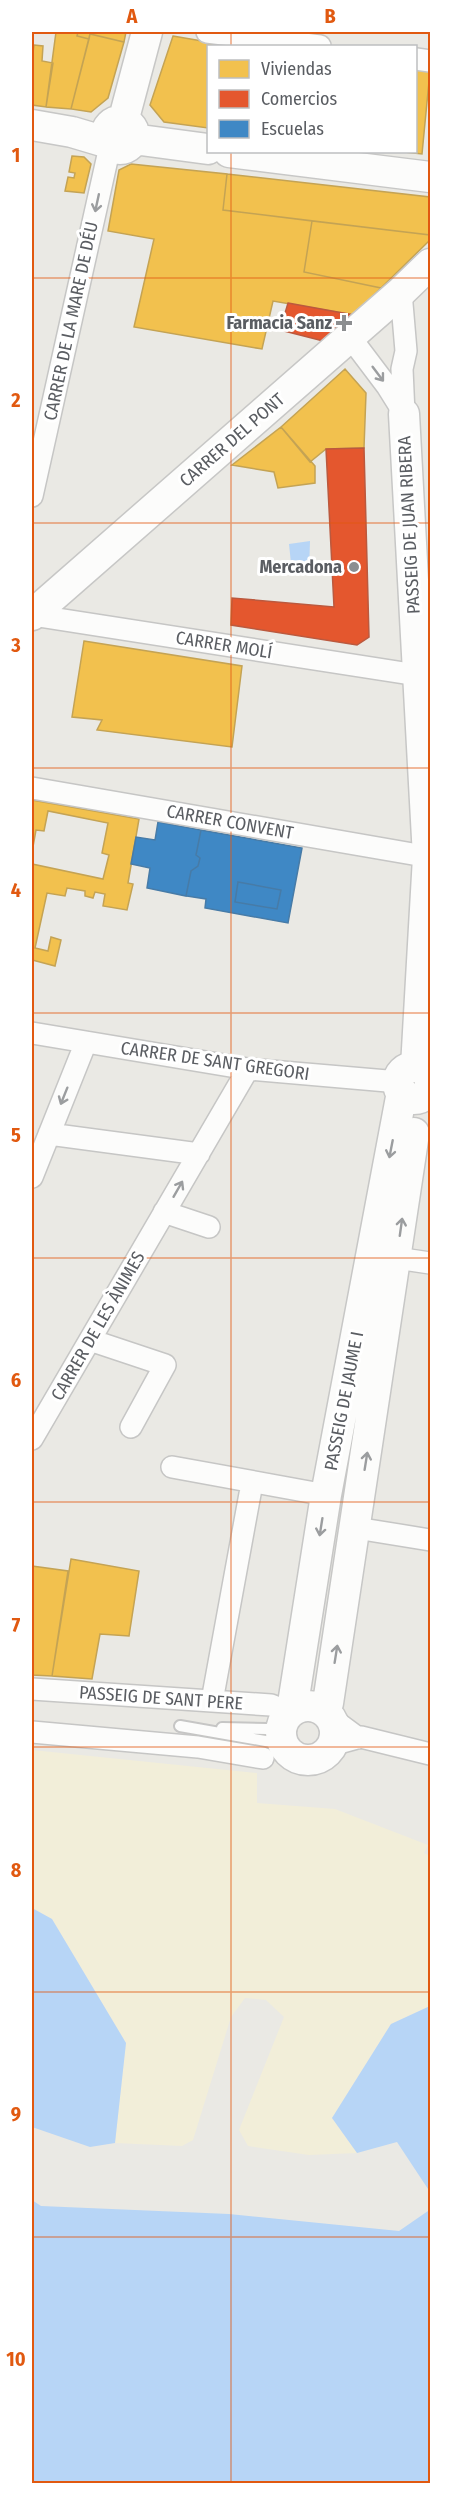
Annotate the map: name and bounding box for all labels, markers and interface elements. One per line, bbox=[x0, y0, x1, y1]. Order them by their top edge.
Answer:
text: A bbox=[126, 4, 139, 28]
text: B bbox=[324, 4, 336, 28]
legend bbox=[207, 45, 417, 153]
text: Viviendas bbox=[261, 58, 332, 80]
text: Comercios bbox=[261, 88, 337, 110]
text: Escuelas bbox=[261, 118, 324, 140]
text: 1 bbox=[12, 143, 20, 167]
one-way arrow bbox=[91, 193, 103, 212]
street label: CARRER DE LA MARE DE DÉU bbox=[38, 219, 103, 423]
place label: Farmacia Sanz bbox=[226, 312, 332, 334]
marker: Farmacia Sanz bbox=[337, 316, 351, 330]
one-way arrow bbox=[372, 366, 385, 382]
text: 2 bbox=[10, 388, 21, 412]
street label: CARRER DEL PONT bbox=[175, 388, 289, 492]
street label: PASSEIG DE JUAN RIBERA bbox=[393, 435, 425, 615]
place label: Mercadona bbox=[259, 556, 342, 578]
marker: Mercadona bbox=[347, 560, 361, 574]
street label: CARRER MOLÍ bbox=[174, 626, 274, 664]
text: 3 bbox=[10, 633, 21, 657]
street label: CARRER CONVENT bbox=[165, 800, 296, 844]
text: 4 bbox=[11, 878, 21, 902]
street label: CARRER DE SANT GREGORI bbox=[119, 1037, 311, 1085]
one-way arrow bbox=[58, 1087, 69, 1105]
text: 5 bbox=[11, 1123, 21, 1147]
one-way arrow bbox=[385, 1139, 396, 1159]
one-way arrow bbox=[172, 1181, 184, 1198]
one-way arrow bbox=[395, 1217, 406, 1237]
street label: CARRER DE LES ÀNIMES bbox=[46, 1247, 150, 1404]
street label: PASSEIG DE JAUME I bbox=[320, 1330, 368, 1472]
text: 6 bbox=[11, 1368, 21, 1392]
one-way arrow bbox=[360, 1452, 371, 1472]
one-way arrow bbox=[315, 1517, 326, 1536]
text: 7 bbox=[12, 1613, 21, 1637]
one-way arrow bbox=[331, 1644, 342, 1664]
street label: PASSEIG DE SANT PERE bbox=[78, 1681, 244, 1715]
text: 8 bbox=[11, 1858, 22, 1882]
text: 9 bbox=[11, 2102, 21, 2126]
text: 10 bbox=[6, 2347, 26, 2371]

